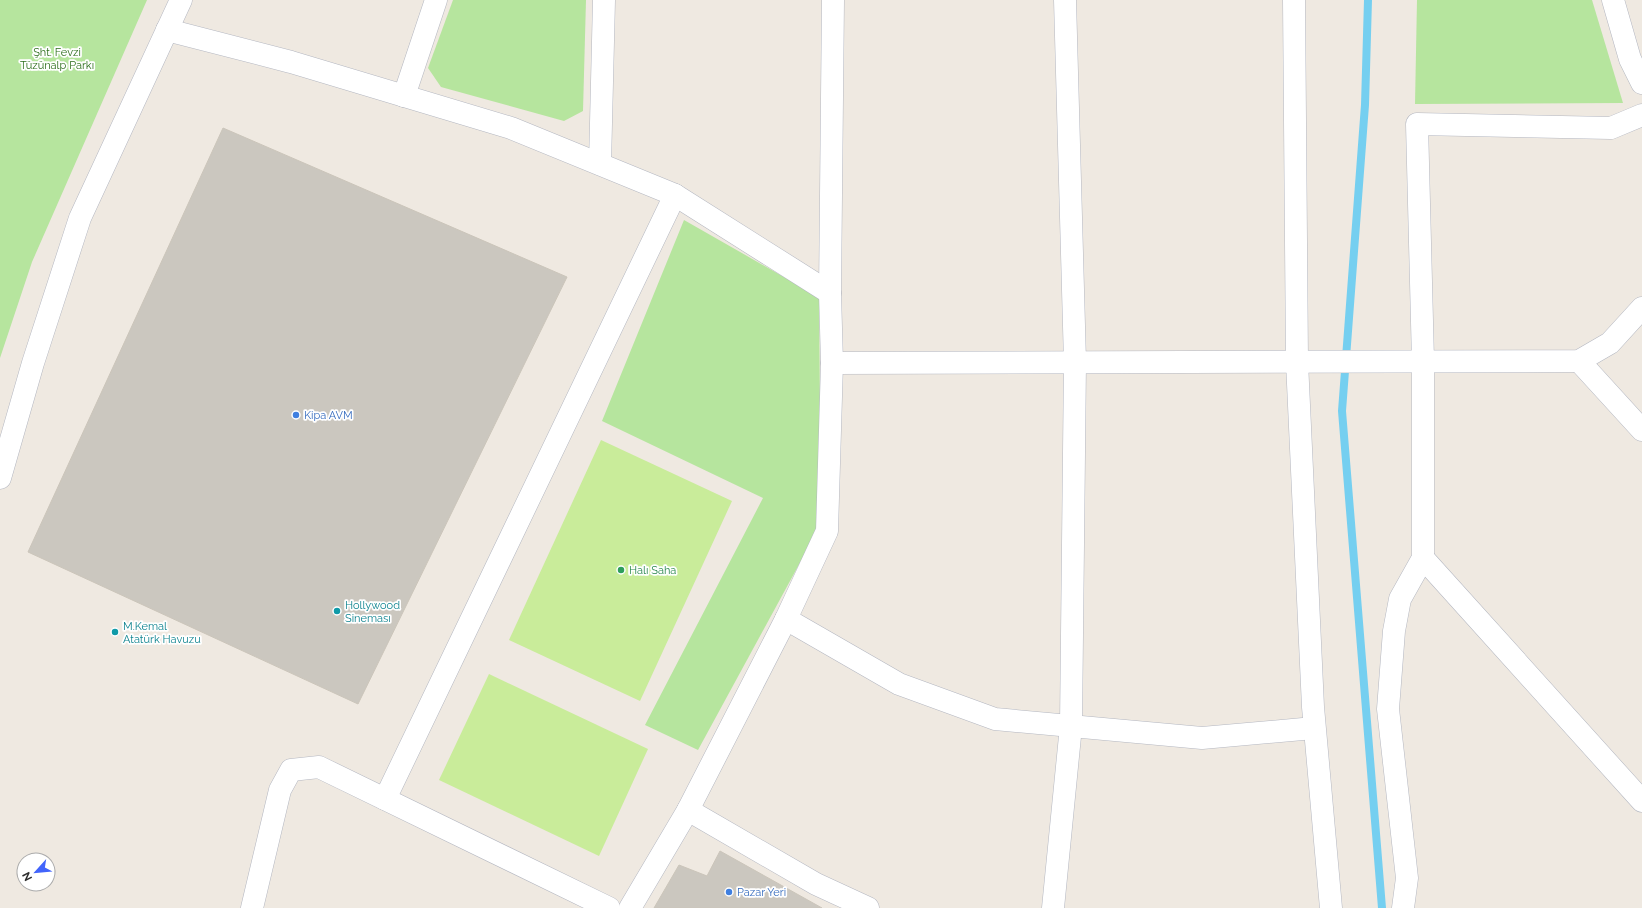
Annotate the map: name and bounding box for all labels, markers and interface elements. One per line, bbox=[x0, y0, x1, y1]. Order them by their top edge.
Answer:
park label: Şht. Fevzi Tüzünalp Parkı bbox=[20, 46, 94, 72]
place label: Kipa AVM bbox=[304, 409, 353, 422]
marker: Kipa AVM bbox=[291, 410, 301, 420]
place label: Halı Saha bbox=[629, 564, 676, 577]
marker: Halı Saha bbox=[616, 565, 626, 575]
place label: Hollywood Sineması bbox=[345, 599, 400, 625]
marker: Hollywood Sineması bbox=[332, 606, 342, 616]
place label: M.Kemal Atatürk Havuzu bbox=[123, 620, 201, 646]
marker: M.Kemal Atatürk Havuzu bbox=[110, 627, 120, 637]
north arrow bbox=[16, 852, 56, 892]
text: N bbox=[20, 870, 35, 883]
place label: Pazar Yeri bbox=[737, 886, 786, 899]
marker: Pazar Yeri bbox=[724, 887, 734, 897]

